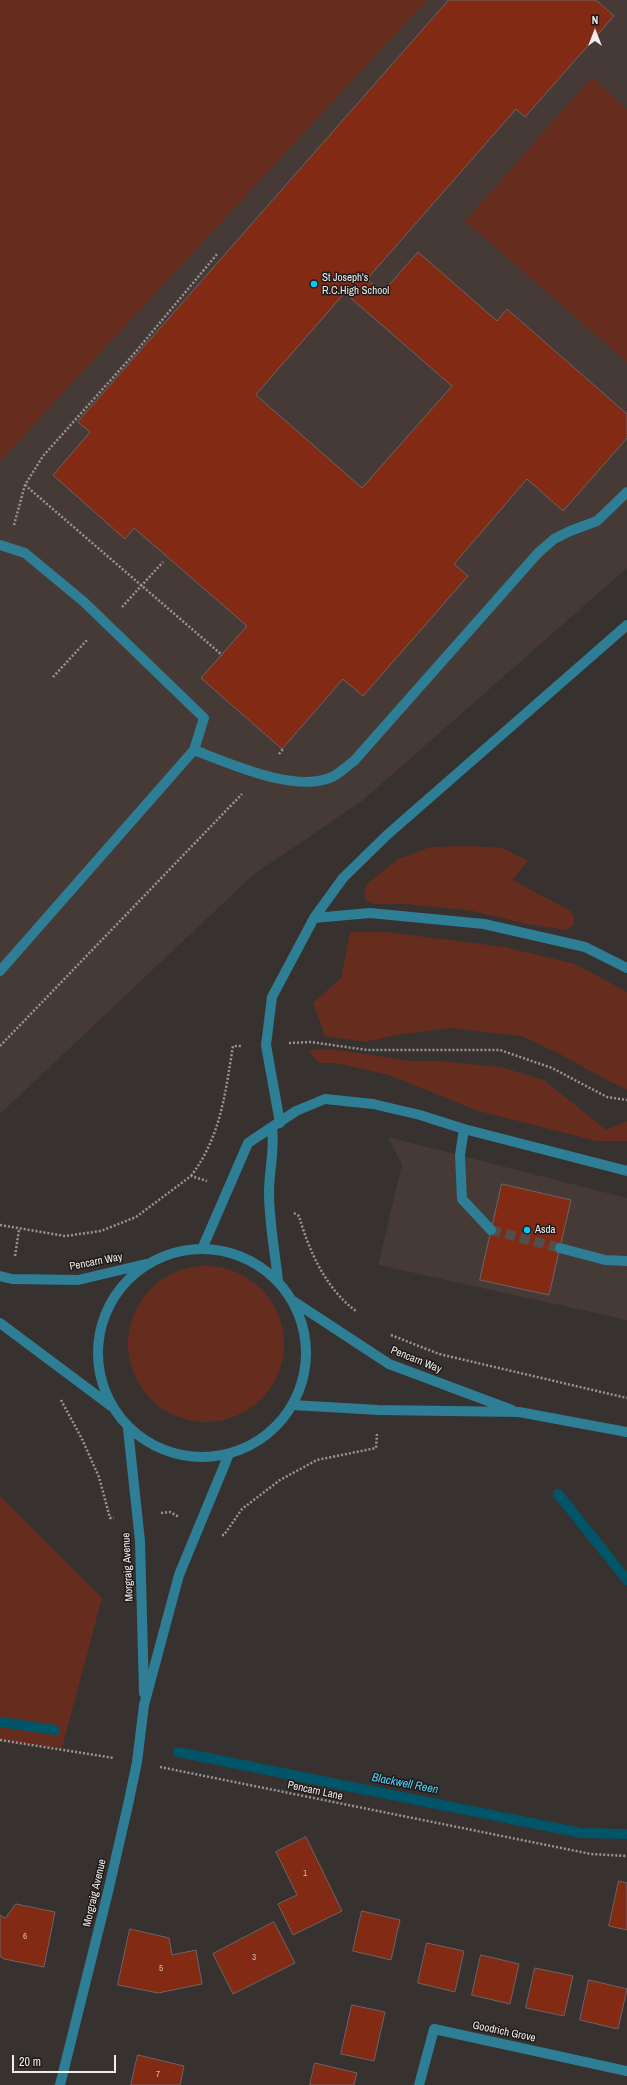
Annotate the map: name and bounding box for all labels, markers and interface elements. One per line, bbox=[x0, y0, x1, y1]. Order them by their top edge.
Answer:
north arrow bbox=[575, 12, 615, 52]
text: N bbox=[592, 13, 598, 27]
place label: St Joseph's R.C.High School bbox=[322, 271, 389, 297]
marker: St Joseph's R.C.High School bbox=[309, 279, 319, 289]
place label: Asda bbox=[535, 1223, 556, 1237]
marker: Asda bbox=[522, 1225, 532, 1235]
street label: Pencarn Way bbox=[68, 1250, 124, 1274]
street label: Pencarn Way bbox=[389, 1344, 443, 1376]
street label: Morgraig Avenue bbox=[120, 1532, 136, 1602]
water label: Blackwell Reen bbox=[371, 1771, 439, 1797]
street label: Pencarn Lane bbox=[286, 1779, 344, 1803]
street label: Morgraig Avenue bbox=[81, 1858, 109, 1928]
house number: 1 bbox=[303, 1869, 307, 1879]
house number: 6 bbox=[23, 1932, 27, 1942]
house number: 3 bbox=[252, 1953, 256, 1963]
house number: 5 bbox=[159, 1964, 163, 1974]
street label: Goodrich Grove bbox=[471, 2019, 537, 2045]
scale bar bbox=[14, 2047, 118, 2073]
text: 20 m bbox=[19, 2054, 41, 2070]
house number: 7 bbox=[156, 2070, 160, 2080]

